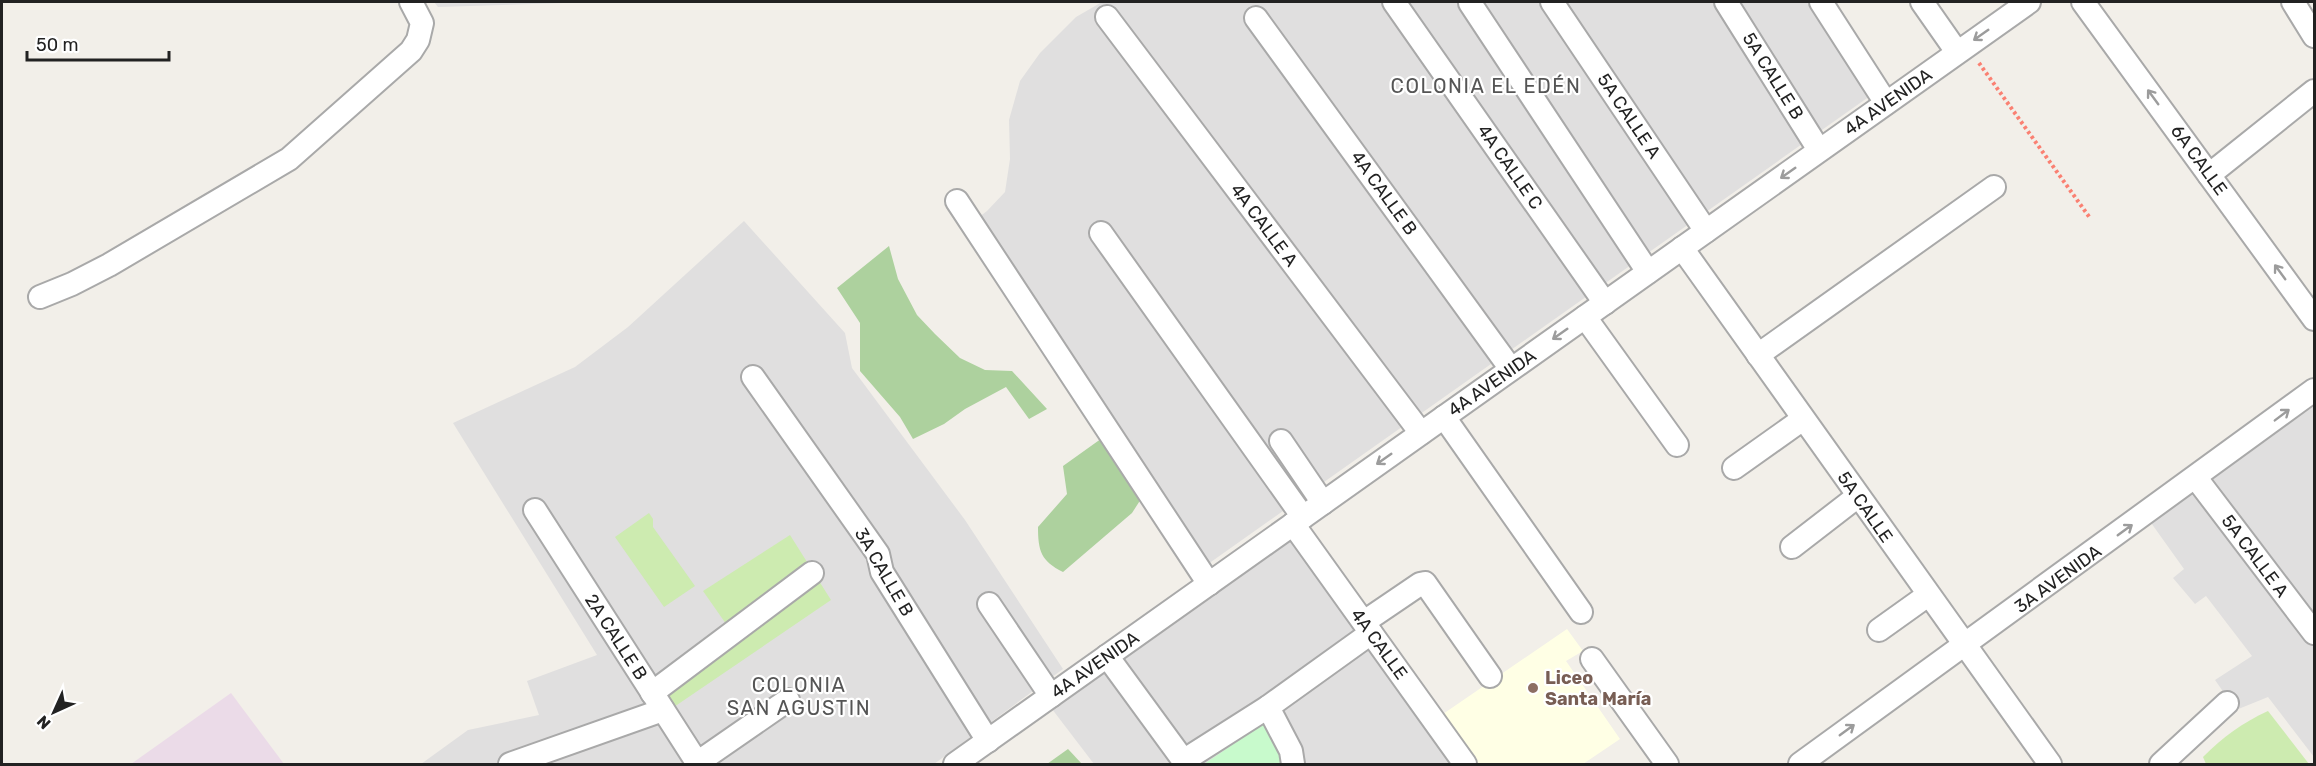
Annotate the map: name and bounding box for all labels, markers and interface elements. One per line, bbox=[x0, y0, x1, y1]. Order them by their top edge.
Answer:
scale bar bbox=[27, 24, 170, 62]
street label: 5A CALLE B bbox=[1738, 29, 1808, 123]
one-way arrow bbox=[1973, 29, 1989, 41]
text: 50 m bbox=[36, 34, 79, 56]
street label: 4A AVENIDA bbox=[1840, 64, 1936, 140]
street label: 5A CALLE A bbox=[1593, 69, 1665, 163]
district label: COLONIA EL EDÉN bbox=[1391, 74, 1581, 98]
one-way arrow bbox=[2147, 90, 2159, 106]
street label: 4A CALLE C bbox=[1473, 120, 1547, 214]
street label: 6A CALLE bbox=[2166, 120, 2232, 200]
street label: 4A CALLE B bbox=[1346, 147, 1422, 239]
one-way arrow bbox=[1780, 167, 1796, 179]
street label: 4A CALLE A bbox=[1226, 179, 1302, 271]
one-way arrow bbox=[2274, 264, 2286, 280]
one-way arrow bbox=[1553, 328, 1569, 340]
street label: 4A AVENIDA bbox=[1444, 345, 1540, 421]
one-way arrow bbox=[2273, 408, 2289, 421]
one-way arrow bbox=[1377, 453, 1393, 465]
street label: 5A CALLE bbox=[1833, 467, 1897, 547]
street label: 5A CALLE A bbox=[2217, 510, 2293, 602]
street label: 3A CALLE B bbox=[850, 524, 918, 620]
one-way arrow bbox=[2116, 524, 2132, 536]
street label: 3A AVENIDA bbox=[2010, 540, 2106, 618]
street label: 2A CALLE B bbox=[580, 590, 652, 684]
street label: 4A CALLE bbox=[1346, 604, 1412, 684]
street label: 4A AVENIDA bbox=[1047, 627, 1143, 703]
place label: Liceo Santa María bbox=[1545, 667, 1651, 710]
district label: COLONIA SAN AGUSTIN bbox=[727, 673, 871, 720]
marker: Liceo Santa María bbox=[1526, 681, 1540, 695]
north arrow bbox=[24, 682, 84, 742]
text: N bbox=[33, 711, 55, 733]
one-way arrow bbox=[1839, 724, 1855, 737]

